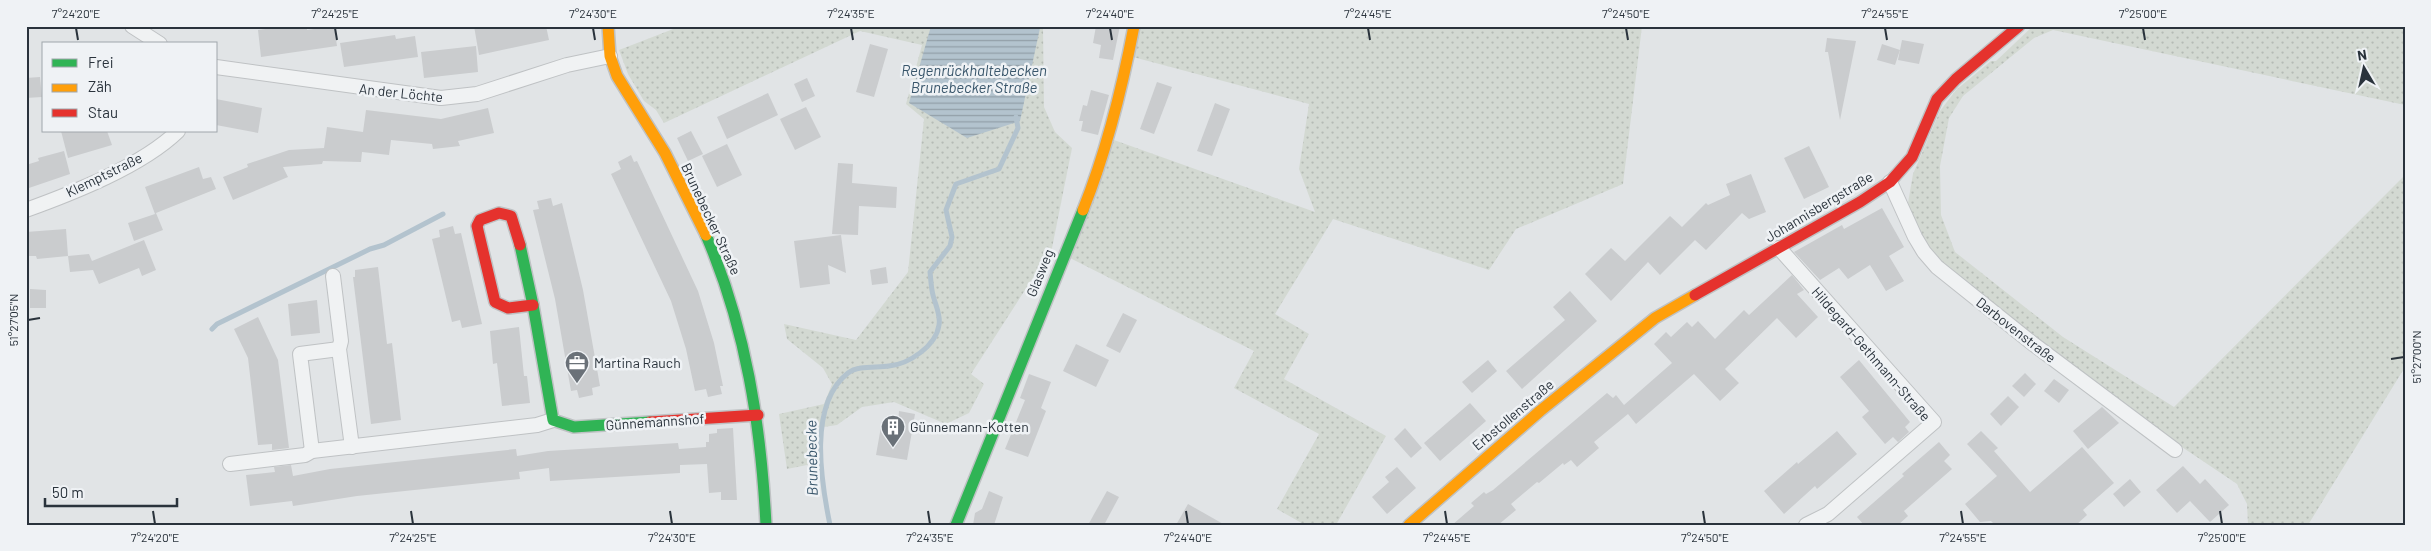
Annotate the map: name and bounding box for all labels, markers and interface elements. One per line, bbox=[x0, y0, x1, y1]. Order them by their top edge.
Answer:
text: 7°24'20"E bbox=[52, 6, 100, 20]
text: 7°24'25"E bbox=[311, 6, 359, 20]
text: 7°24'30"E bbox=[569, 6, 617, 20]
text: 7°24'35"E bbox=[827, 6, 875, 20]
text: 7°24'40"E bbox=[1086, 6, 1134, 20]
text: 7°24'45"E bbox=[1344, 6, 1392, 20]
text: 7°24'50"E bbox=[1602, 6, 1650, 20]
text: 7°24'55"E bbox=[1861, 6, 1909, 20]
text: 7°25'00"E bbox=[2119, 6, 2167, 20]
legend bbox=[42, 42, 218, 132]
north arrow bbox=[2338, 42, 2388, 92]
text: N bbox=[2356, 46, 2368, 64]
text: Frei bbox=[88, 53, 114, 71]
water label: Regenrückhaltebecken Brunebecker Straße bbox=[901, 61, 1047, 96]
text: Zäh bbox=[88, 77, 112, 95]
street label: An der Löchte bbox=[358, 80, 444, 105]
text: Stau bbox=[88, 103, 118, 121]
street label: Klemptstraße bbox=[63, 149, 145, 200]
street label: Brunebecker Straße bbox=[678, 160, 745, 277]
street label: Johannisbergstraße bbox=[1762, 168, 1876, 245]
street label: Glasweg bbox=[1022, 246, 1057, 299]
street label: Hildegard-Gethmann-Straße bbox=[1808, 283, 1934, 424]
street label: Darbovenstraße bbox=[1973, 293, 2060, 366]
text: 51°27'05"N bbox=[6, 294, 20, 346]
text: 51°27'00"N bbox=[2409, 330, 2423, 384]
office icon: Martina Rauch bbox=[564, 350, 590, 384]
place label: Martina Rauch bbox=[594, 354, 681, 371]
street label: Erbstollenstraße bbox=[1468, 376, 1557, 454]
street label: Günnemannshof bbox=[605, 410, 705, 433]
building icon: Günnemann-Kotten bbox=[880, 414, 906, 448]
place label: Günnemann-Kotten bbox=[910, 418, 1029, 435]
water label: Brunebecke bbox=[801, 420, 821, 496]
scale bar bbox=[45, 476, 178, 508]
text: 50 m bbox=[52, 483, 84, 501]
text: 7°24'20"E bbox=[131, 530, 179, 544]
text: 7°24'25"E bbox=[389, 530, 437, 544]
text: 7°24'30"E bbox=[648, 530, 696, 544]
text: 7°24'35"E bbox=[906, 530, 954, 544]
text: 7°24'40"E bbox=[1164, 530, 1212, 544]
text: 7°24'45"E bbox=[1423, 530, 1471, 544]
text: 7°24'50"E bbox=[1681, 530, 1729, 544]
text: 7°24'55"E bbox=[1939, 530, 1987, 544]
text: 7°25'00"E bbox=[2198, 530, 2246, 544]

